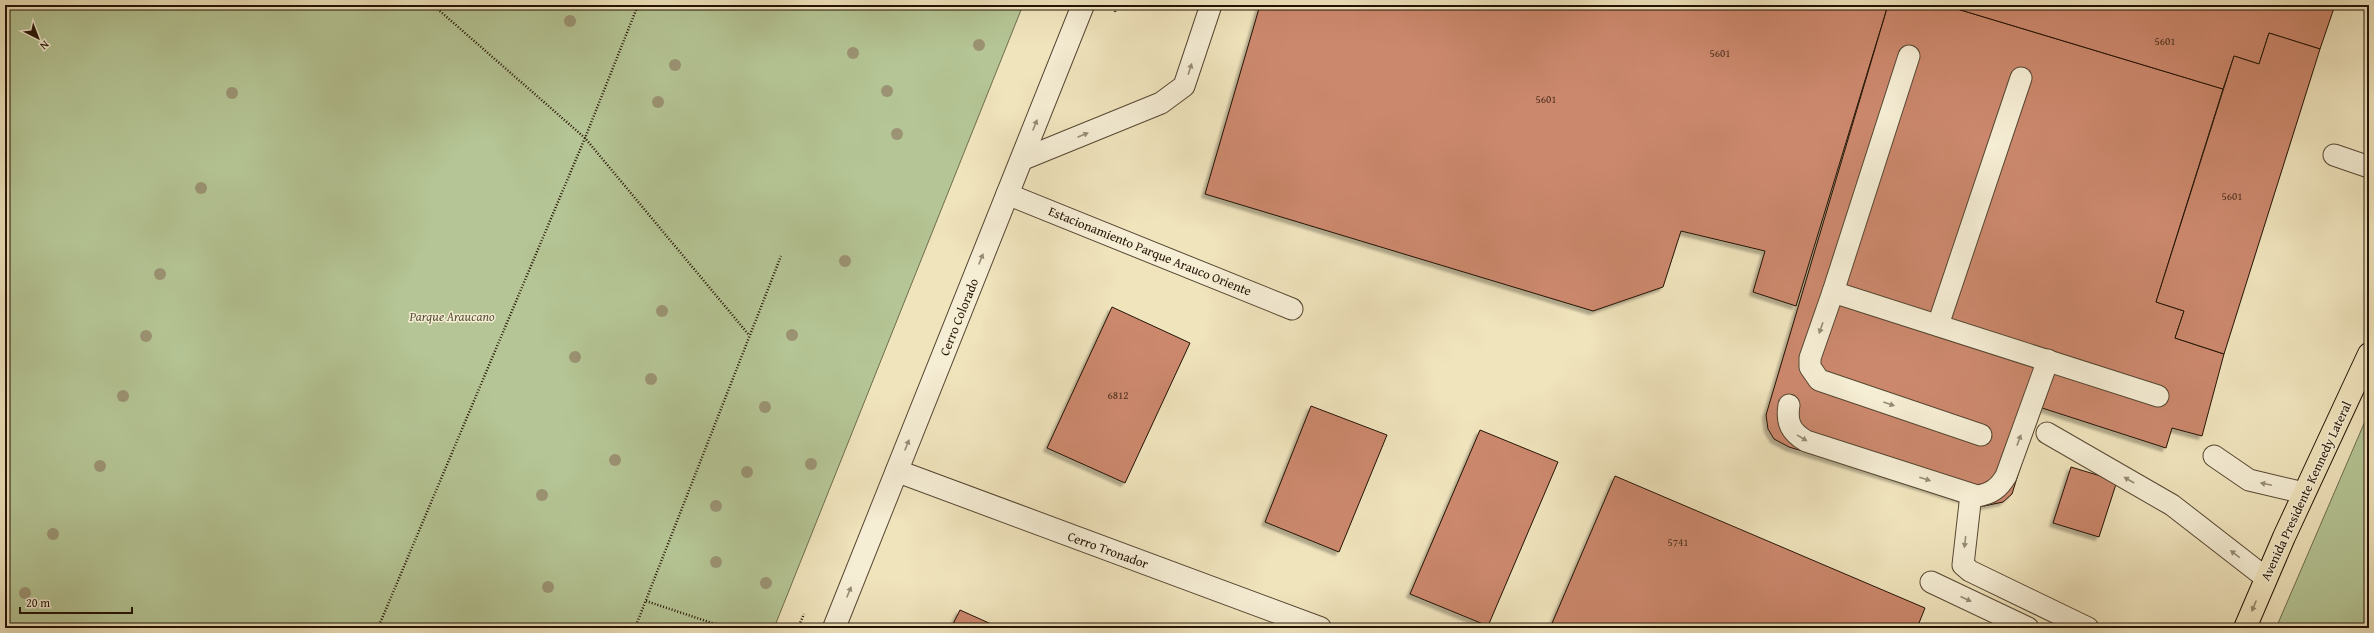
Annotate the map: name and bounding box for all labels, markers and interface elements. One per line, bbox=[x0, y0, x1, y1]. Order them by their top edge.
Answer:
north arrow bbox=[18, 18, 58, 58]
house number: 5601 bbox=[2154, 33, 2176, 49]
text: N bbox=[36, 37, 53, 54]
house number: 5601 bbox=[1709, 45, 1731, 61]
one-way arrow bbox=[1187, 63, 1193, 75]
house number: 5601 bbox=[1535, 91, 1557, 107]
one-way arrow bbox=[1032, 119, 1038, 131]
one-way arrow bbox=[1078, 131, 1090, 137]
house number: 5601 bbox=[2221, 188, 2243, 204]
street label: Estacionamiento Parque Arauco Oriente bbox=[1046, 201, 1254, 301]
one-way arrow bbox=[979, 253, 985, 265]
street label: Cerro Colorado bbox=[935, 275, 983, 359]
park label: Parque Araucano bbox=[408, 307, 495, 326]
one-way arrow bbox=[1817, 323, 1823, 335]
house number: 6812 bbox=[1107, 387, 1129, 403]
street label: Avenida Presidente Kennedy Lateral bbox=[2256, 398, 2356, 584]
one-way arrow bbox=[1883, 401, 1895, 407]
one-way arrow bbox=[2016, 433, 2022, 445]
one-way arrow bbox=[1796, 435, 1808, 442]
one-way arrow bbox=[905, 439, 911, 451]
one-way arrow bbox=[1919, 476, 1931, 482]
one-way arrow bbox=[2123, 477, 2135, 484]
one-way arrow bbox=[2260, 481, 2272, 487]
street label: Cerro Tronador bbox=[1065, 527, 1152, 574]
house number: 5741 bbox=[1667, 534, 1689, 550]
one-way arrow bbox=[1962, 536, 1968, 548]
one-way arrow bbox=[2230, 550, 2241, 558]
one-way arrow bbox=[846, 585, 852, 597]
scale bar bbox=[20, 589, 132, 615]
text: 20 m bbox=[26, 594, 50, 611]
one-way arrow bbox=[1961, 596, 1972, 602]
one-way arrow bbox=[2251, 600, 2258, 612]

